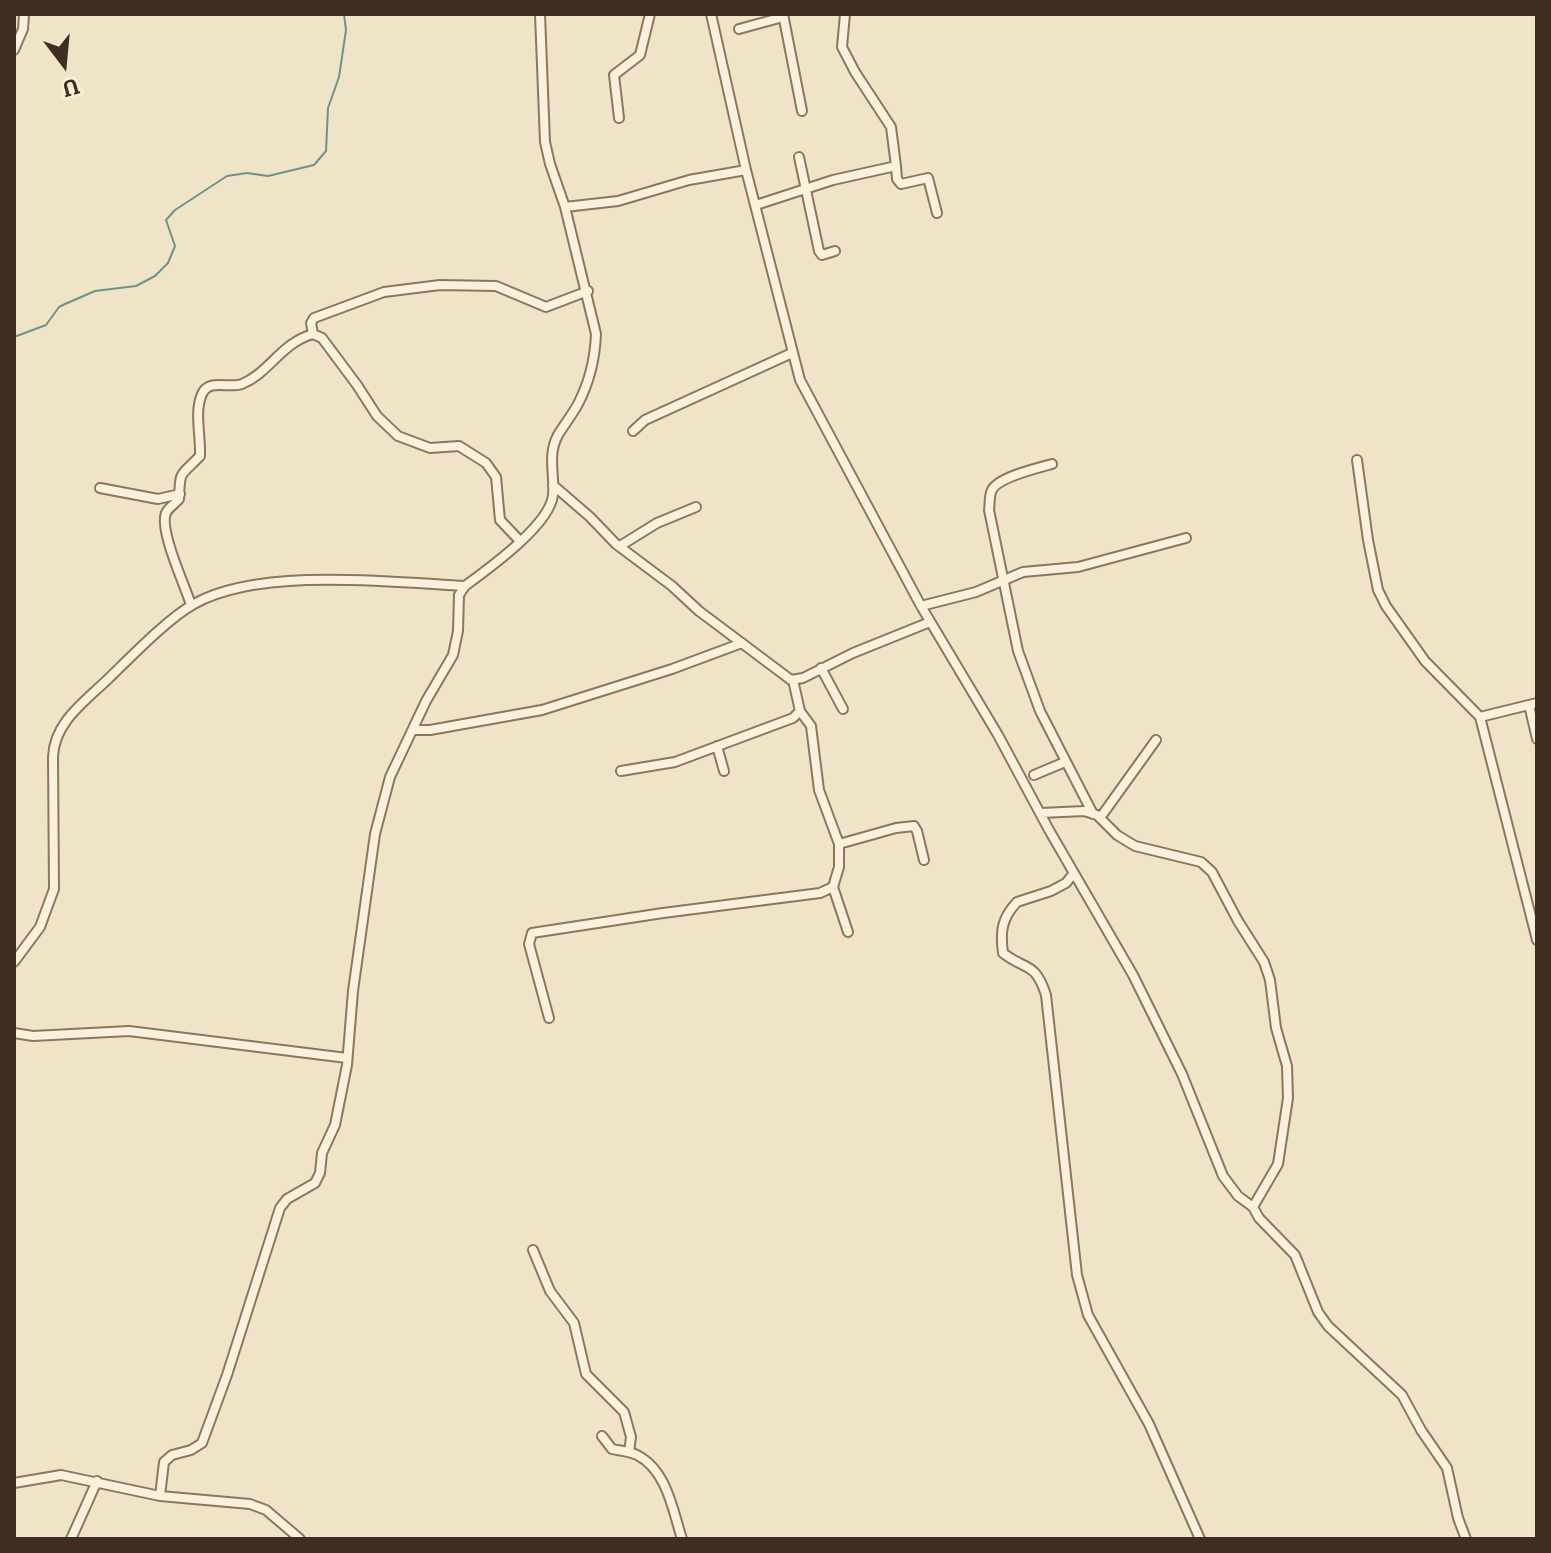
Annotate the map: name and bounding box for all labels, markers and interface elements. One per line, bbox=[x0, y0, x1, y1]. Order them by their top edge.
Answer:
north arrow bbox=[24, 24, 104, 104]
text: U bbox=[59, 72, 82, 103]

